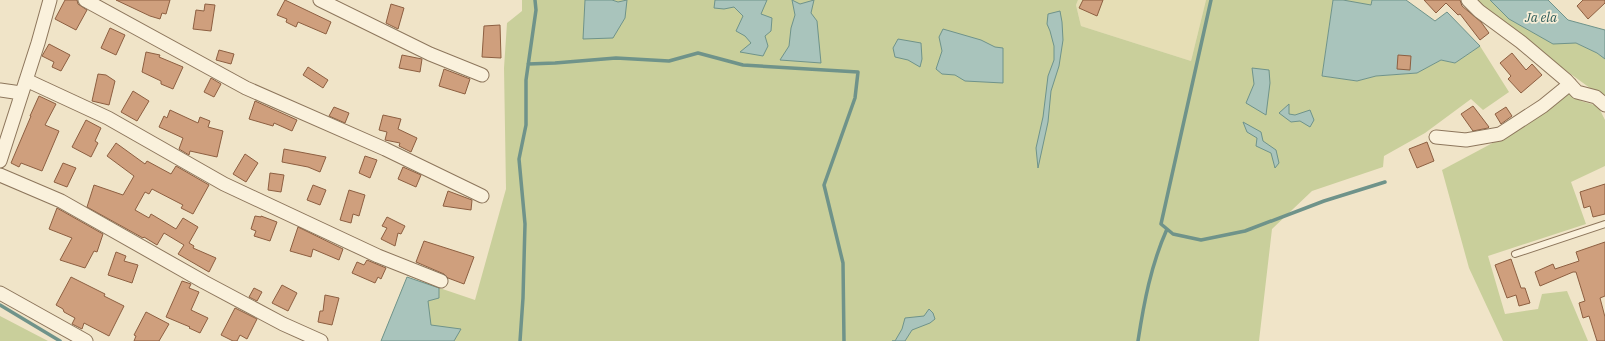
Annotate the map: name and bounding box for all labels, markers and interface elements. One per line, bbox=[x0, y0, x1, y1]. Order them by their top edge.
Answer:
water label: Ja ela bbox=[1524, 9, 1557, 26]

